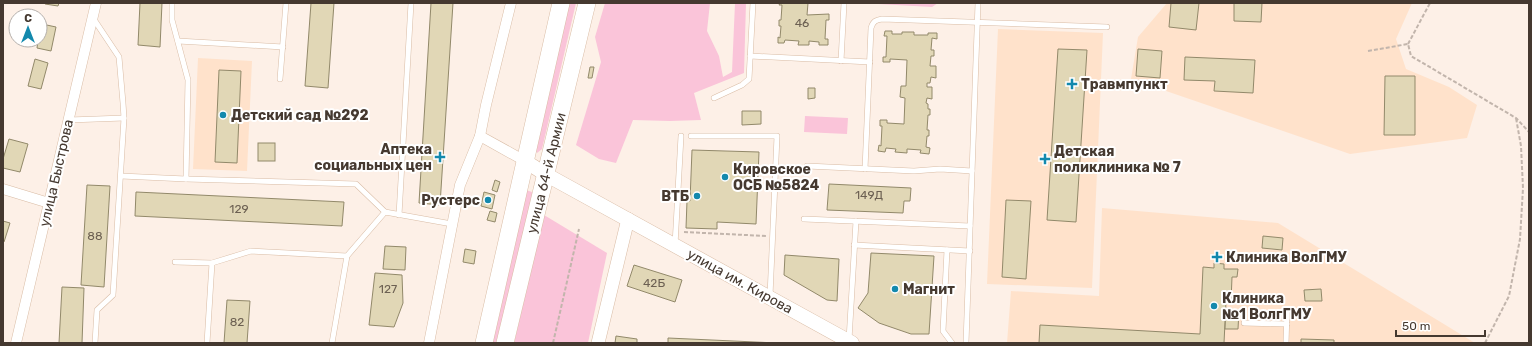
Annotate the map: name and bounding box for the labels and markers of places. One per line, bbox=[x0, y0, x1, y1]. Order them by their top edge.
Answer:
place label: Травмпункт bbox=[1081, 76, 1168, 93]
marker: Травмпункт bbox=[1066, 78, 1078, 90]
place label: Детский сад №292 bbox=[231, 107, 369, 124]
marker: Детский сад №292 bbox=[218, 110, 228, 120]
place label: Аптека социальных цен bbox=[314, 141, 432, 174]
place label: Детская поликлиника № 7 bbox=[1054, 143, 1181, 176]
marker: Аптека социальных цен bbox=[435, 152, 445, 162]
marker: Детская поликлиника № 7 bbox=[1039, 153, 1051, 165]
place label: Кировское ОСБ №5824 bbox=[733, 161, 820, 194]
marker: Кировское ОСБ №5824 bbox=[720, 172, 730, 182]
place label: ВТБ bbox=[661, 188, 690, 205]
marker: ВТБ bbox=[692, 191, 702, 201]
place label: Рустерс bbox=[421, 192, 480, 209]
marker: Рустерс bbox=[483, 195, 493, 205]
place label: Клиника ВолГМУ bbox=[1226, 249, 1348, 266]
marker: Клиника ВолГМУ bbox=[1211, 251, 1223, 263]
place label: Магнит bbox=[903, 281, 955, 298]
marker: Магнит bbox=[890, 284, 900, 294]
place label: Клиника №1 ВолгГМУ bbox=[1222, 290, 1312, 323]
marker: Клиника №1 ВолгГМУ bbox=[1209, 301, 1219, 311]

